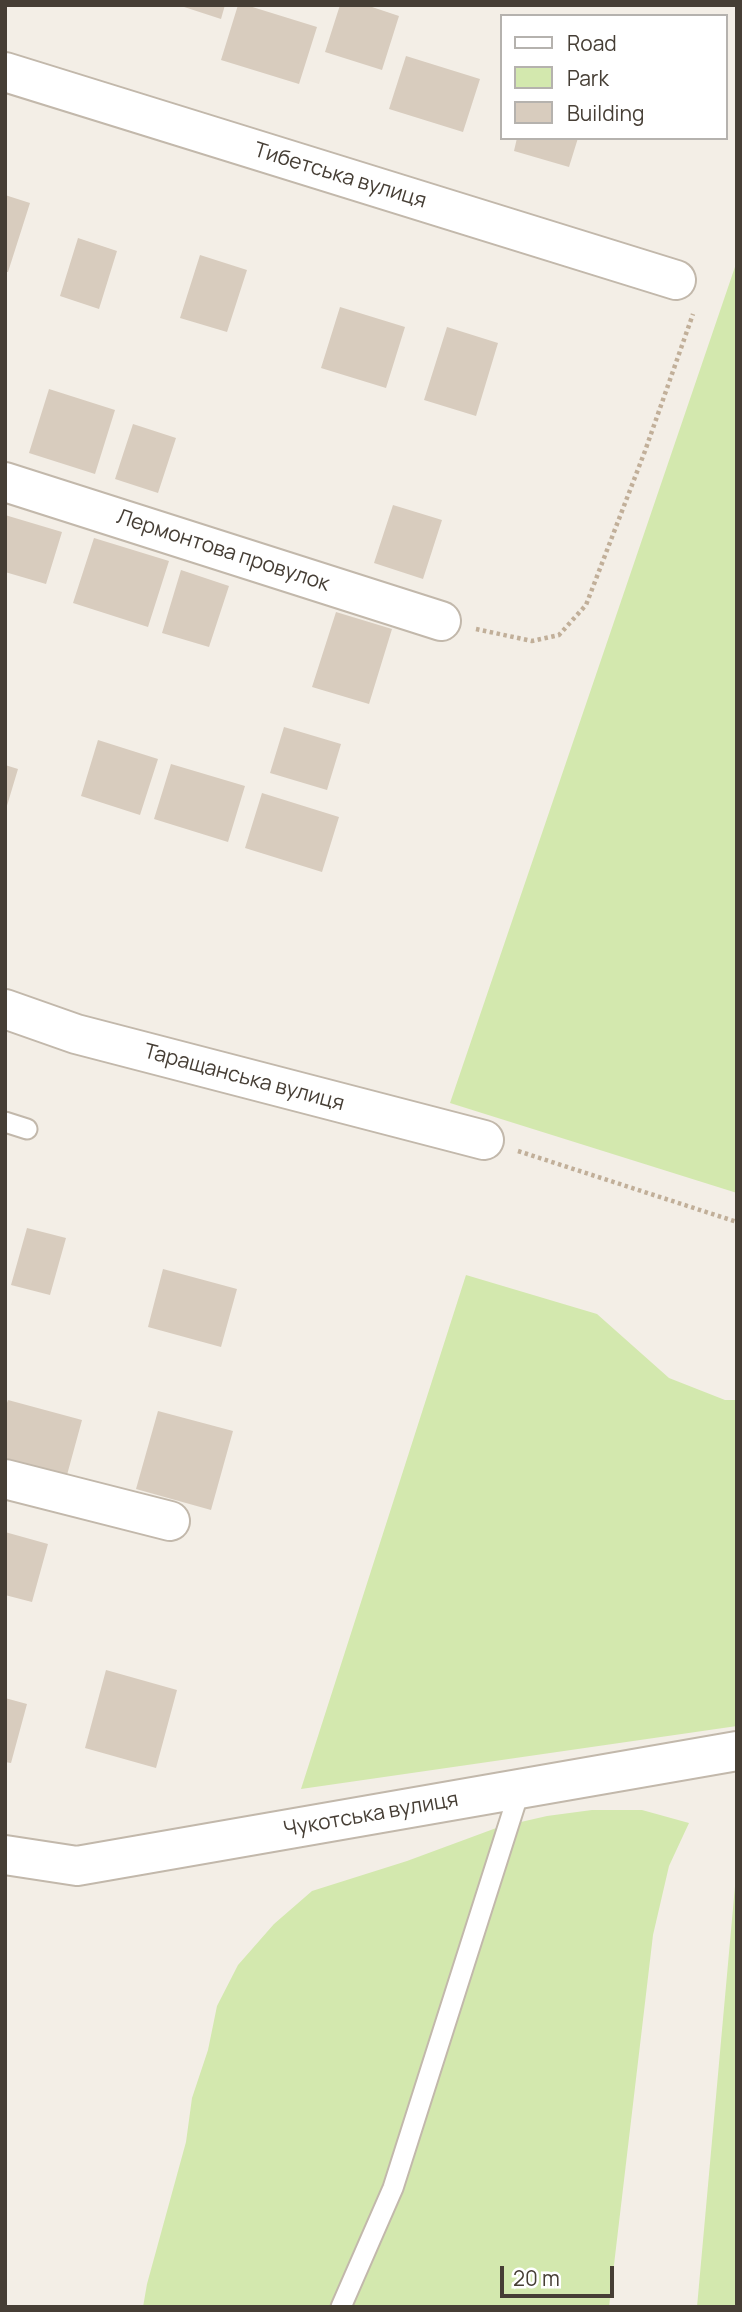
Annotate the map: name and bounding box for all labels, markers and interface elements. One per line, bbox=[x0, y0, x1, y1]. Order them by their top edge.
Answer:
legend bbox=[500, 14, 728, 140]
text: Road bbox=[567, 29, 617, 57]
text: Park bbox=[567, 64, 609, 92]
text: Building bbox=[567, 99, 644, 127]
street label: Тибетська вулиця bbox=[251, 138, 429, 214]
street label: Лермонтова провулок bbox=[113, 505, 333, 597]
street label: Таращанська вулиця bbox=[141, 1039, 347, 1117]
street label: Чукотська вулиця bbox=[282, 1787, 460, 1843]
scale bar bbox=[504, 2252, 618, 2296]
text: 20 m bbox=[513, 2264, 560, 2292]

